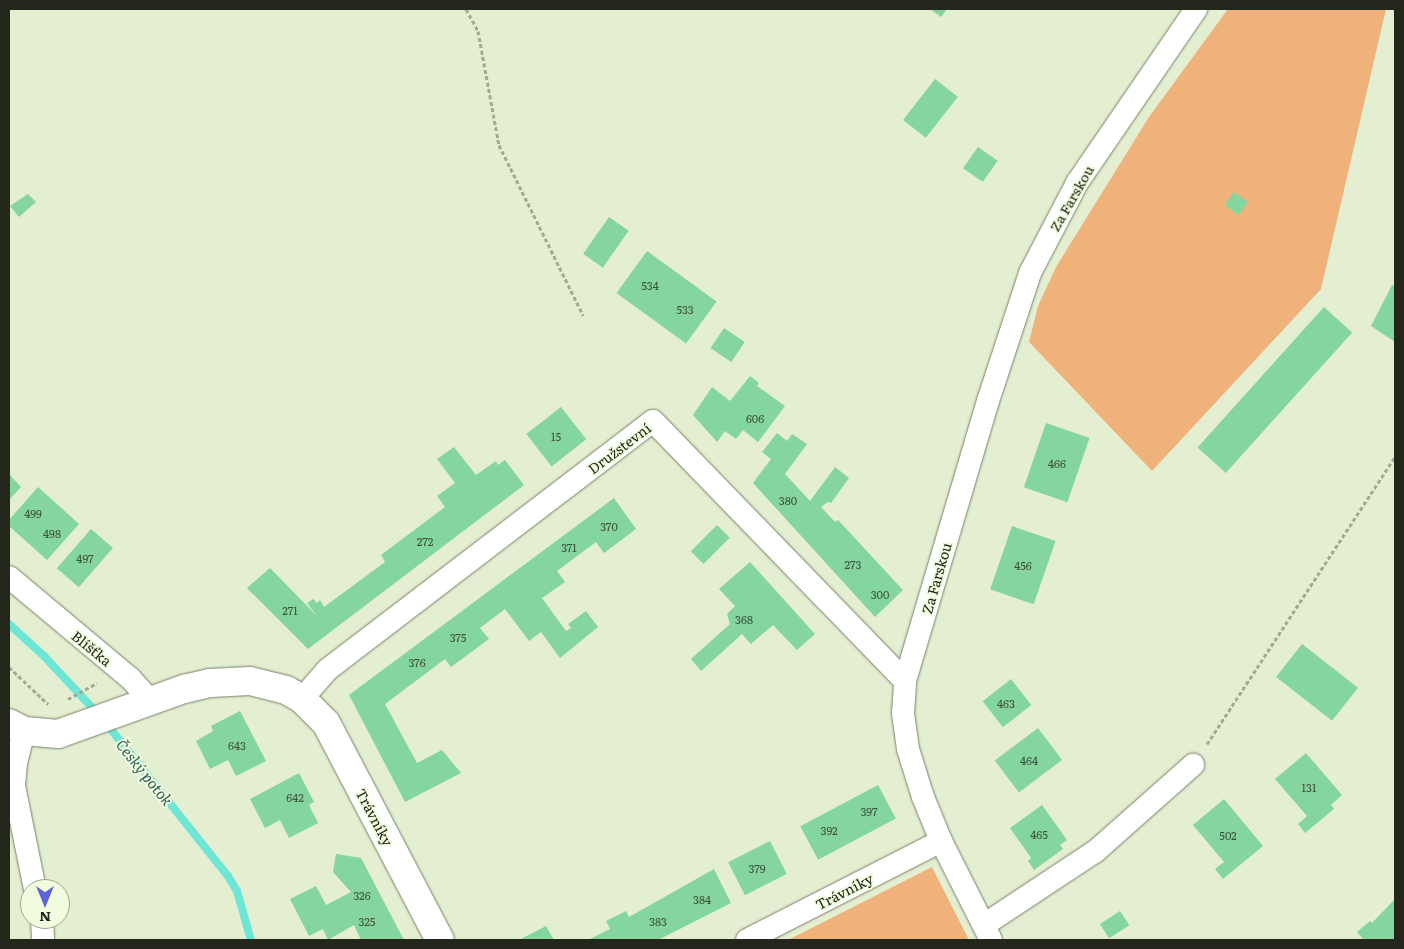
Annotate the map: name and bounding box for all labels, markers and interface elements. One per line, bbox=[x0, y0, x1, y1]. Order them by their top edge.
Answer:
street label: Za Farskou bbox=[1045, 162, 1097, 234]
house number: 534 bbox=[641, 278, 659, 292]
house number: 533 bbox=[676, 302, 694, 316]
house number: 606 bbox=[746, 411, 764, 425]
street label: Družstevní bbox=[584, 419, 654, 477]
house number: 15 bbox=[551, 429, 561, 443]
house number: 466 bbox=[1048, 456, 1066, 470]
house number: 380 bbox=[779, 493, 797, 507]
house number: 499 bbox=[24, 506, 42, 520]
house number: 370 bbox=[600, 519, 618, 533]
house number: 498 bbox=[43, 526, 61, 540]
house number: 272 bbox=[417, 534, 433, 548]
house number: 371 bbox=[561, 540, 577, 554]
street label: Za Farskou bbox=[918, 540, 954, 616]
house number: 497 bbox=[76, 551, 94, 565]
house number: 273 bbox=[845, 557, 861, 571]
house number: 456 bbox=[1014, 558, 1032, 572]
house number: 300 bbox=[871, 587, 889, 601]
house number: 271 bbox=[282, 603, 298, 617]
house number: 368 bbox=[735, 612, 753, 626]
street label: Blíšťka bbox=[69, 627, 115, 669]
house number: 375 bbox=[450, 630, 466, 644]
house number: 376 bbox=[408, 655, 426, 669]
house number: 463 bbox=[997, 696, 1015, 710]
water label: Český potok bbox=[113, 735, 177, 809]
house number: 643 bbox=[228, 738, 246, 752]
house number: 464 bbox=[1020, 753, 1038, 767]
house number: 131 bbox=[1302, 780, 1316, 794]
street label: Trávníky bbox=[353, 786, 397, 848]
house number: 642 bbox=[286, 790, 304, 804]
house number: 397 bbox=[860, 804, 878, 818]
house number: 392 bbox=[820, 823, 838, 837]
house number: 465 bbox=[1030, 827, 1048, 841]
house number: 502 bbox=[1219, 828, 1237, 842]
house number: 379 bbox=[749, 861, 765, 875]
street label: Trávníky bbox=[812, 869, 876, 913]
north arrow bbox=[20, 879, 70, 929]
house number: 326 bbox=[353, 888, 371, 902]
house number: 384 bbox=[693, 892, 711, 906]
text: N bbox=[39, 908, 51, 928]
house number: 325 bbox=[359, 914, 375, 928]
house number: 383 bbox=[649, 914, 667, 928]

